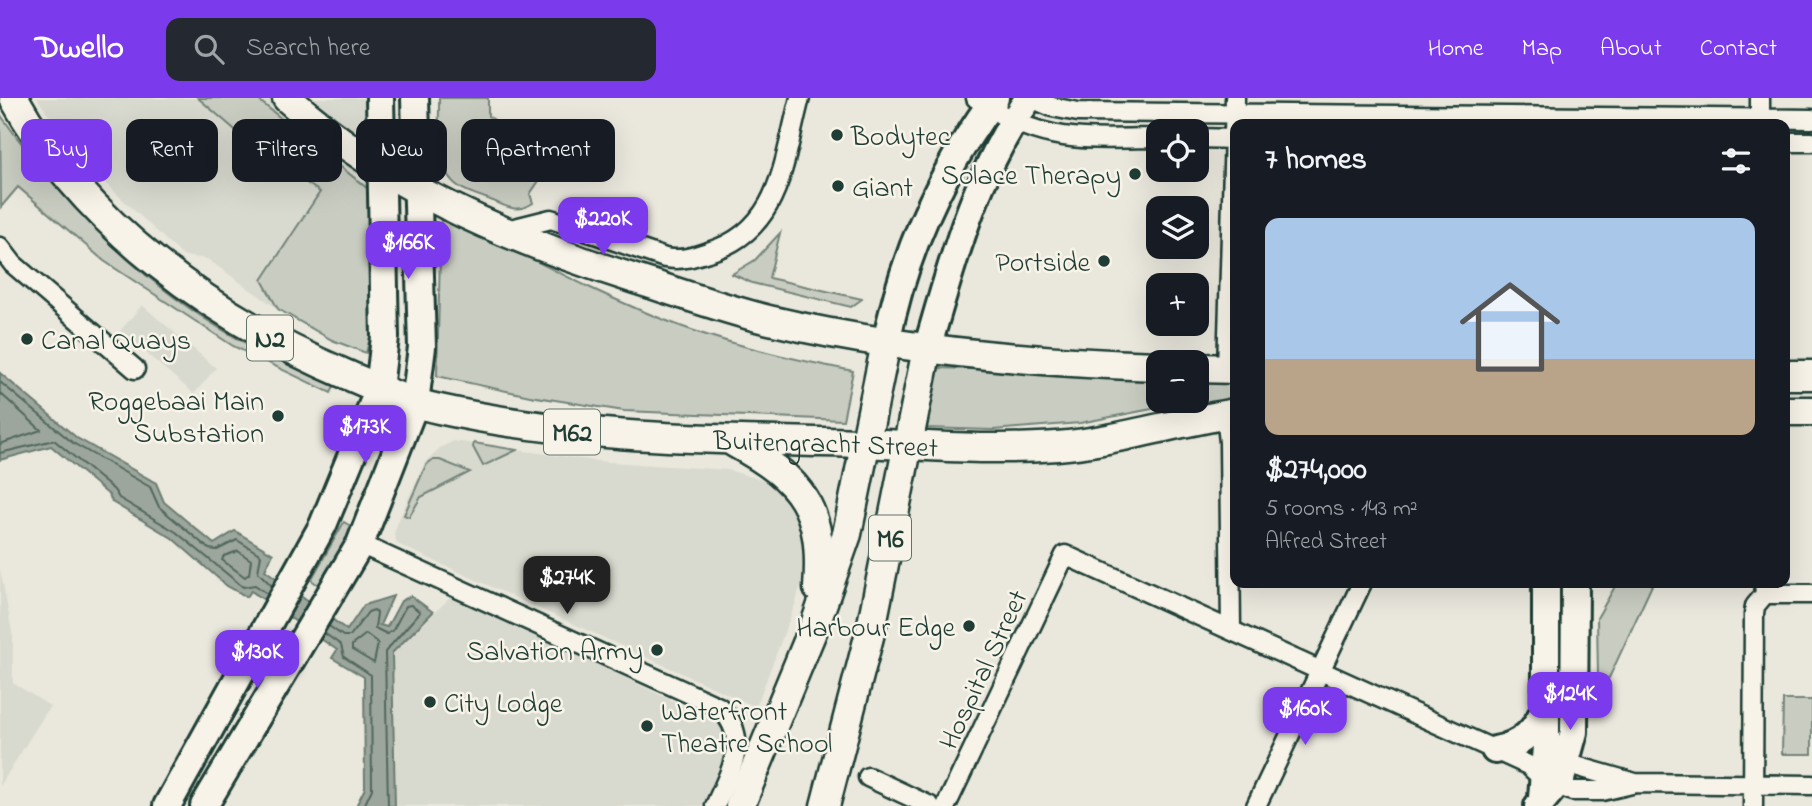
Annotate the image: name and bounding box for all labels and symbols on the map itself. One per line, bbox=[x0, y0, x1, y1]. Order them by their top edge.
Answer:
place label: Bodytec bbox=[850, 118, 951, 159]
marker: Bodytec bbox=[829, 127, 845, 143]
place label: Solace Therapy bbox=[941, 157, 1121, 198]
marker: Solace Therapy bbox=[1127, 166, 1143, 182]
place label: Giant bbox=[852, 169, 913, 210]
marker: Giant bbox=[830, 178, 846, 194]
pin: $220K bbox=[554, 198, 652, 257]
pin: $166K bbox=[359, 222, 457, 281]
place label: Portside bbox=[995, 244, 1090, 285]
marker: Portside bbox=[1096, 253, 1112, 269]
road number: N2 bbox=[247, 316, 293, 360]
place label: Canal Quays bbox=[41, 322, 191, 363]
marker: Canal Quays bbox=[19, 331, 35, 347]
place label: Roggebaai Main Substation bbox=[88, 383, 264, 456]
pin: $173K bbox=[316, 406, 414, 465]
marker: Roggebaai Main Substation bbox=[270, 408, 286, 424]
road number: M62 bbox=[544, 410, 600, 454]
street label: Buitengracht Street bbox=[712, 422, 939, 471]
road number: M6 bbox=[869, 516, 911, 560]
pin: $274K bbox=[518, 556, 616, 616]
street label: Hospital Street bbox=[930, 584, 1040, 757]
place label: Harbour Edge bbox=[796, 609, 955, 650]
marker: Harbour Edge bbox=[961, 618, 977, 634]
pin: $130K bbox=[208, 630, 306, 690]
place label: Salvation Army bbox=[466, 633, 643, 674]
marker: Salvation Army bbox=[649, 642, 665, 658]
pin: $124K bbox=[1521, 672, 1619, 732]
place label: City Lodge bbox=[444, 685, 563, 726]
pin: $160K bbox=[1256, 688, 1354, 747]
place label: Waterfront Theatre School bbox=[661, 693, 832, 766]
marker: City Lodge bbox=[422, 694, 438, 710]
marker: Waterfront Theatre School bbox=[639, 718, 655, 734]

